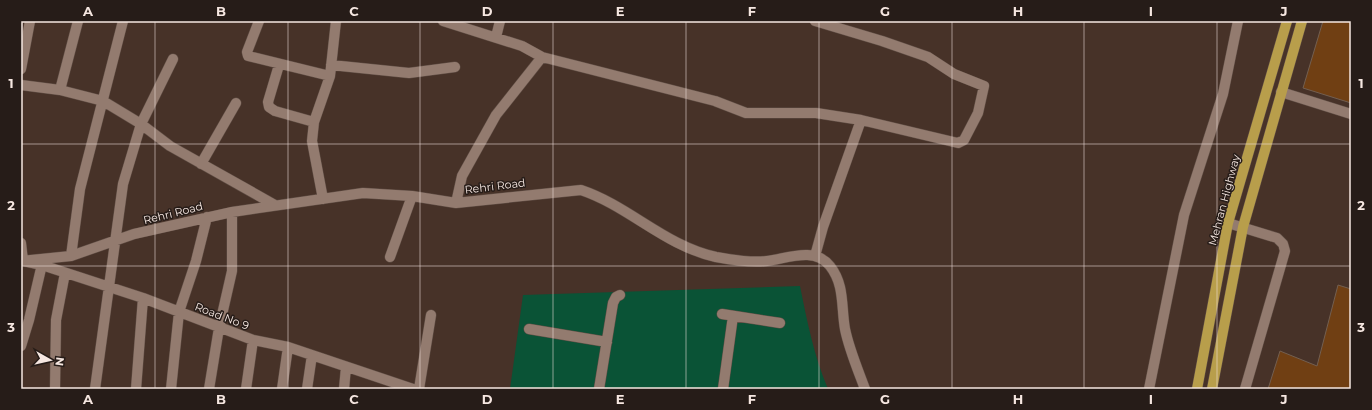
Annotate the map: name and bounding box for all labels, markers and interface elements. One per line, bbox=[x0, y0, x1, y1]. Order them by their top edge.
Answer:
text: A bbox=[82, 3, 94, 19]
text: B bbox=[216, 3, 226, 19]
text: C bbox=[349, 3, 359, 19]
text: D bbox=[482, 3, 493, 19]
text: E bbox=[616, 3, 625, 19]
text: F bbox=[748, 3, 756, 19]
text: G bbox=[880, 3, 890, 19]
text: H bbox=[1013, 3, 1023, 19]
text: I bbox=[1149, 3, 1153, 19]
text: J bbox=[1279, 3, 1288, 19]
text: 1 bbox=[8, 75, 14, 91]
text: 1 bbox=[1358, 75, 1364, 91]
street label: Mehran Highway bbox=[1205, 153, 1243, 247]
street label: Rehri Road bbox=[464, 175, 526, 197]
text: 2 bbox=[7, 197, 15, 213]
text: 2 bbox=[1357, 197, 1365, 213]
street label: Rehri Road bbox=[142, 199, 204, 227]
street label: Road No 9 bbox=[193, 299, 251, 333]
text: 3 bbox=[6, 319, 15, 335]
text: 3 bbox=[1356, 319, 1365, 335]
north arrow bbox=[30, 340, 70, 380]
text: N bbox=[52, 356, 67, 367]
text: A bbox=[82, 391, 94, 407]
text: B bbox=[216, 391, 226, 407]
text: C bbox=[349, 391, 359, 407]
text: D bbox=[482, 391, 493, 407]
text: E bbox=[616, 391, 625, 407]
text: F bbox=[748, 391, 756, 407]
text: G bbox=[880, 391, 890, 407]
text: H bbox=[1013, 391, 1023, 407]
text: I bbox=[1149, 391, 1153, 407]
text: J bbox=[1279, 391, 1288, 407]

